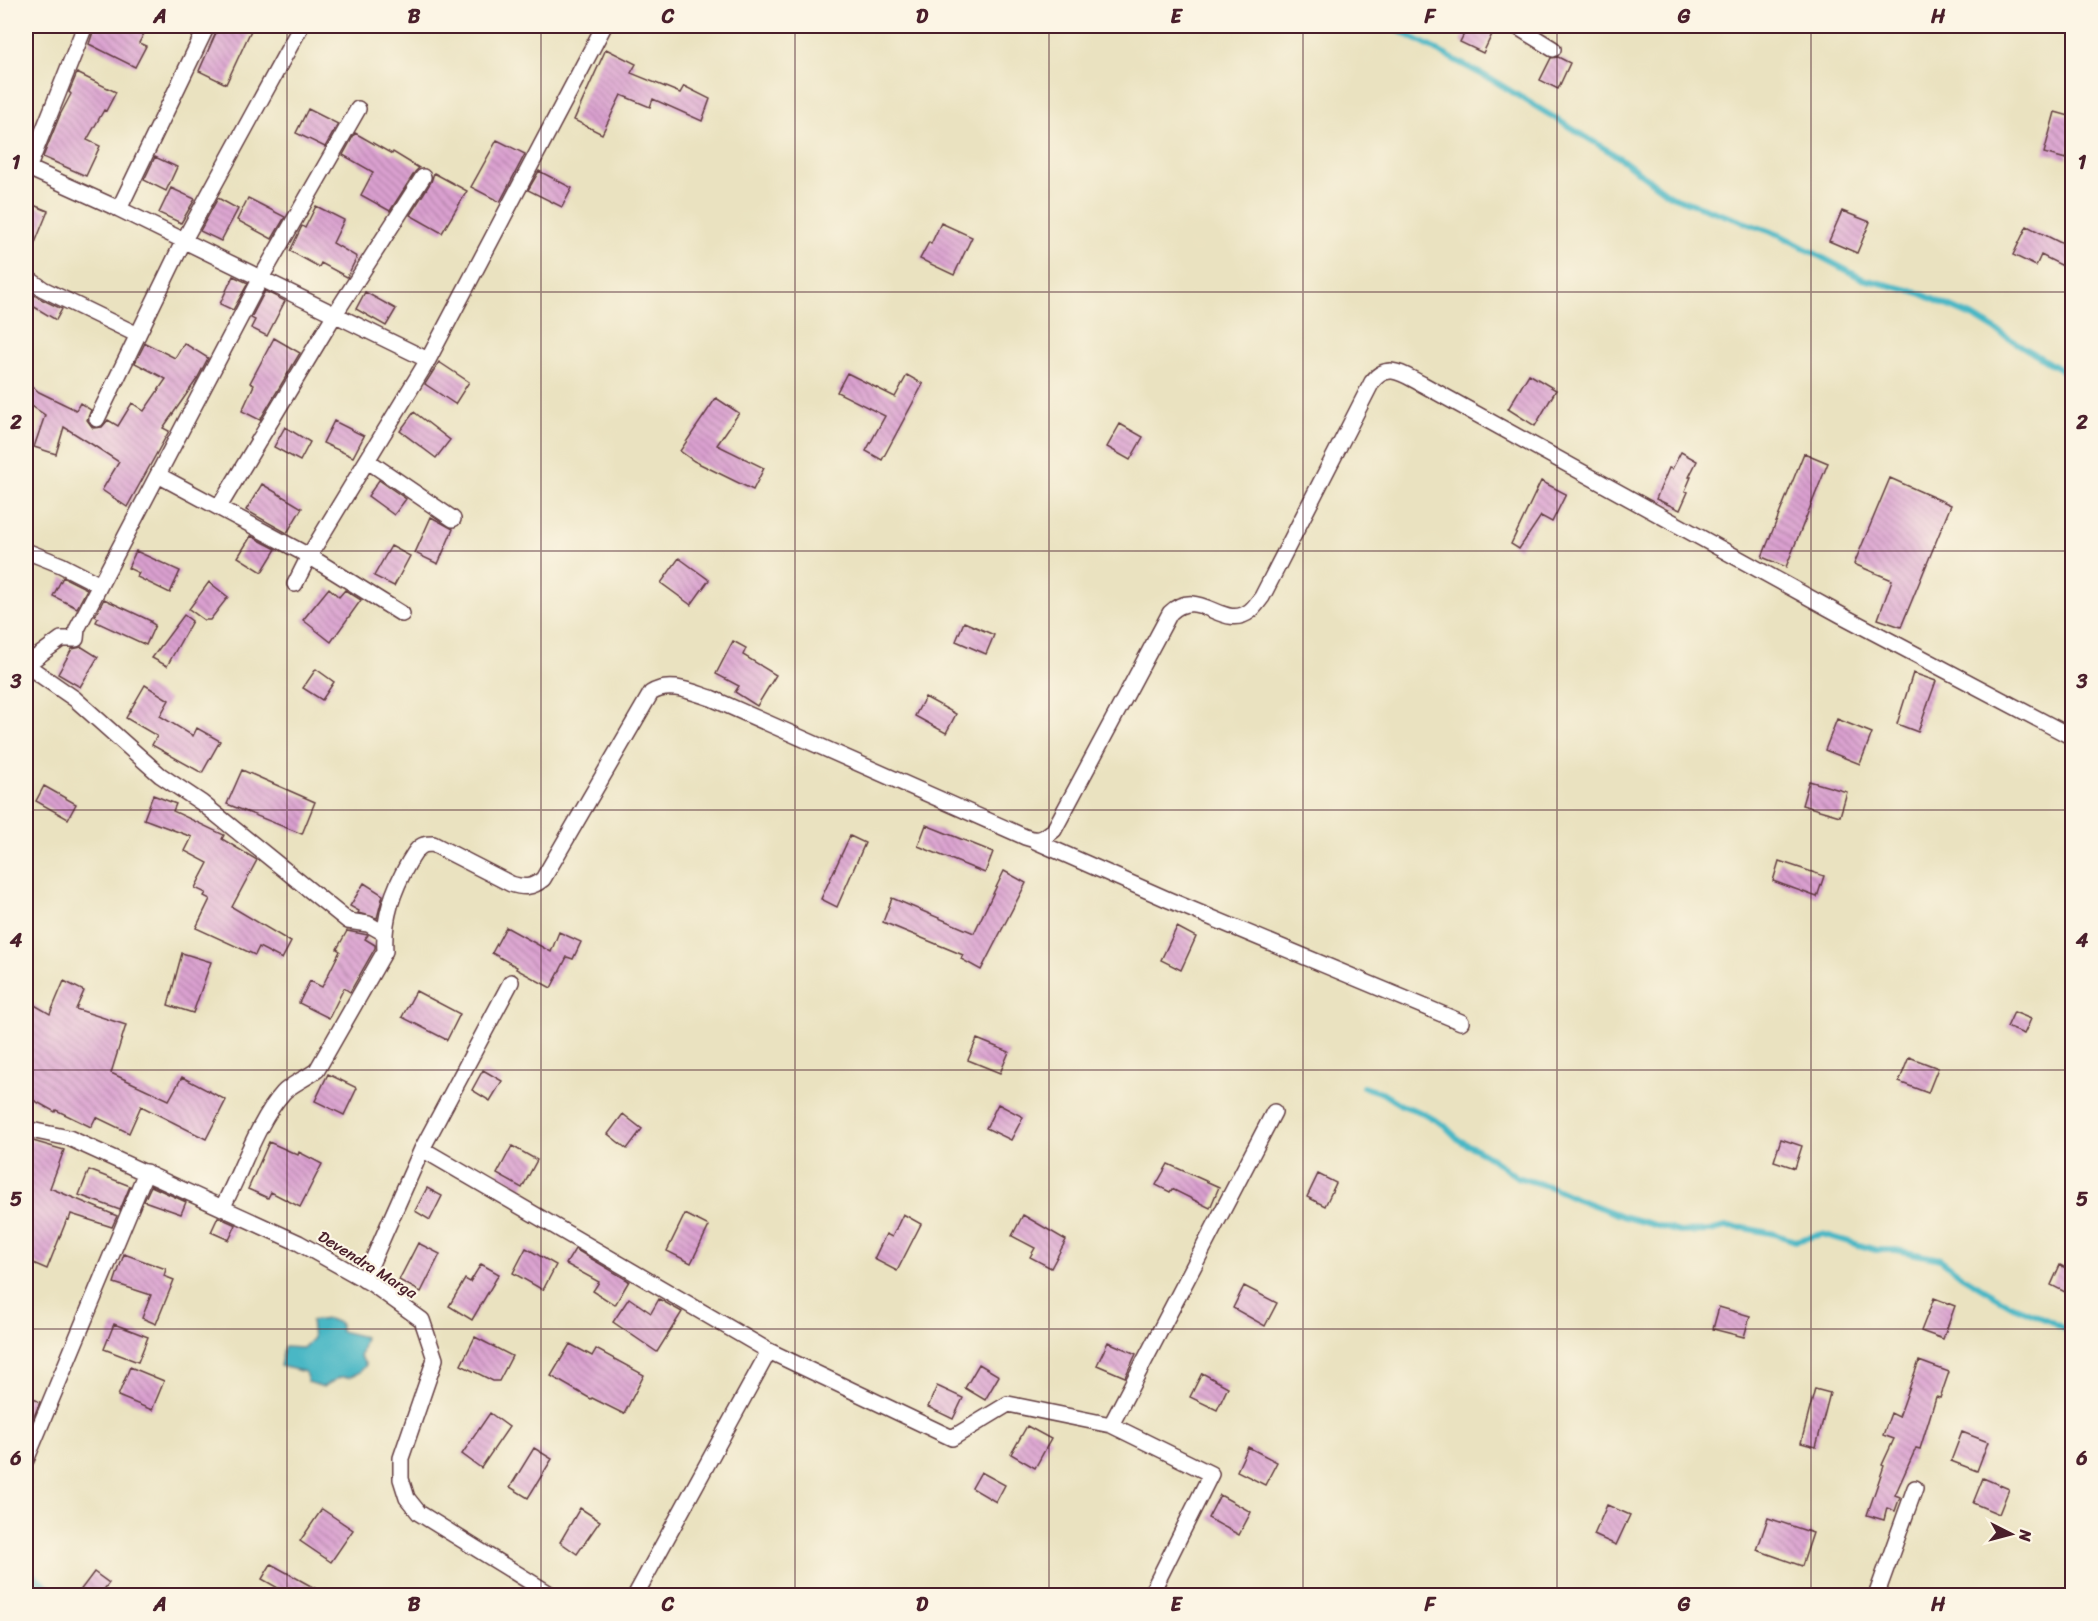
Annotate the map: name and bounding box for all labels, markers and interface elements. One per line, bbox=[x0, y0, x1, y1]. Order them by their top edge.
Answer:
text: A bbox=[152, 0, 167, 34]
text: B bbox=[408, 0, 421, 34]
text: C bbox=[661, 0, 675, 34]
text: D bbox=[916, 0, 929, 34]
text: E bbox=[1170, 0, 1183, 34]
text: F bbox=[1424, 0, 1437, 34]
text: G bbox=[1677, 0, 1691, 34]
text: H bbox=[1930, 0, 1946, 34]
text: 1 bbox=[12, 145, 21, 180]
text: 1 bbox=[2078, 145, 2087, 180]
text: 2 bbox=[9, 405, 22, 440]
text: 2 bbox=[2075, 405, 2088, 440]
text: 3 bbox=[10, 664, 22, 699]
text: 3 bbox=[2076, 664, 2088, 699]
text: 4 bbox=[9, 923, 23, 958]
text: 4 bbox=[2075, 923, 2089, 958]
text: 5 bbox=[10, 1182, 22, 1217]
text: 5 bbox=[2076, 1182, 2088, 1217]
street label: Devendra Marga bbox=[312, 1222, 424, 1307]
text: 6 bbox=[9, 1441, 22, 1476]
text: 6 bbox=[2075, 1441, 2088, 1476]
north arrow bbox=[1981, 1504, 2041, 1564]
text: N bbox=[2010, 1527, 2041, 1543]
text: A bbox=[152, 1587, 167, 1621]
text: B bbox=[408, 1587, 421, 1621]
text: C bbox=[661, 1587, 675, 1621]
text: D bbox=[916, 1587, 929, 1621]
text: E bbox=[1170, 1587, 1183, 1621]
text: F bbox=[1424, 1587, 1437, 1621]
text: G bbox=[1677, 1587, 1691, 1621]
text: H bbox=[1930, 1587, 1946, 1621]

